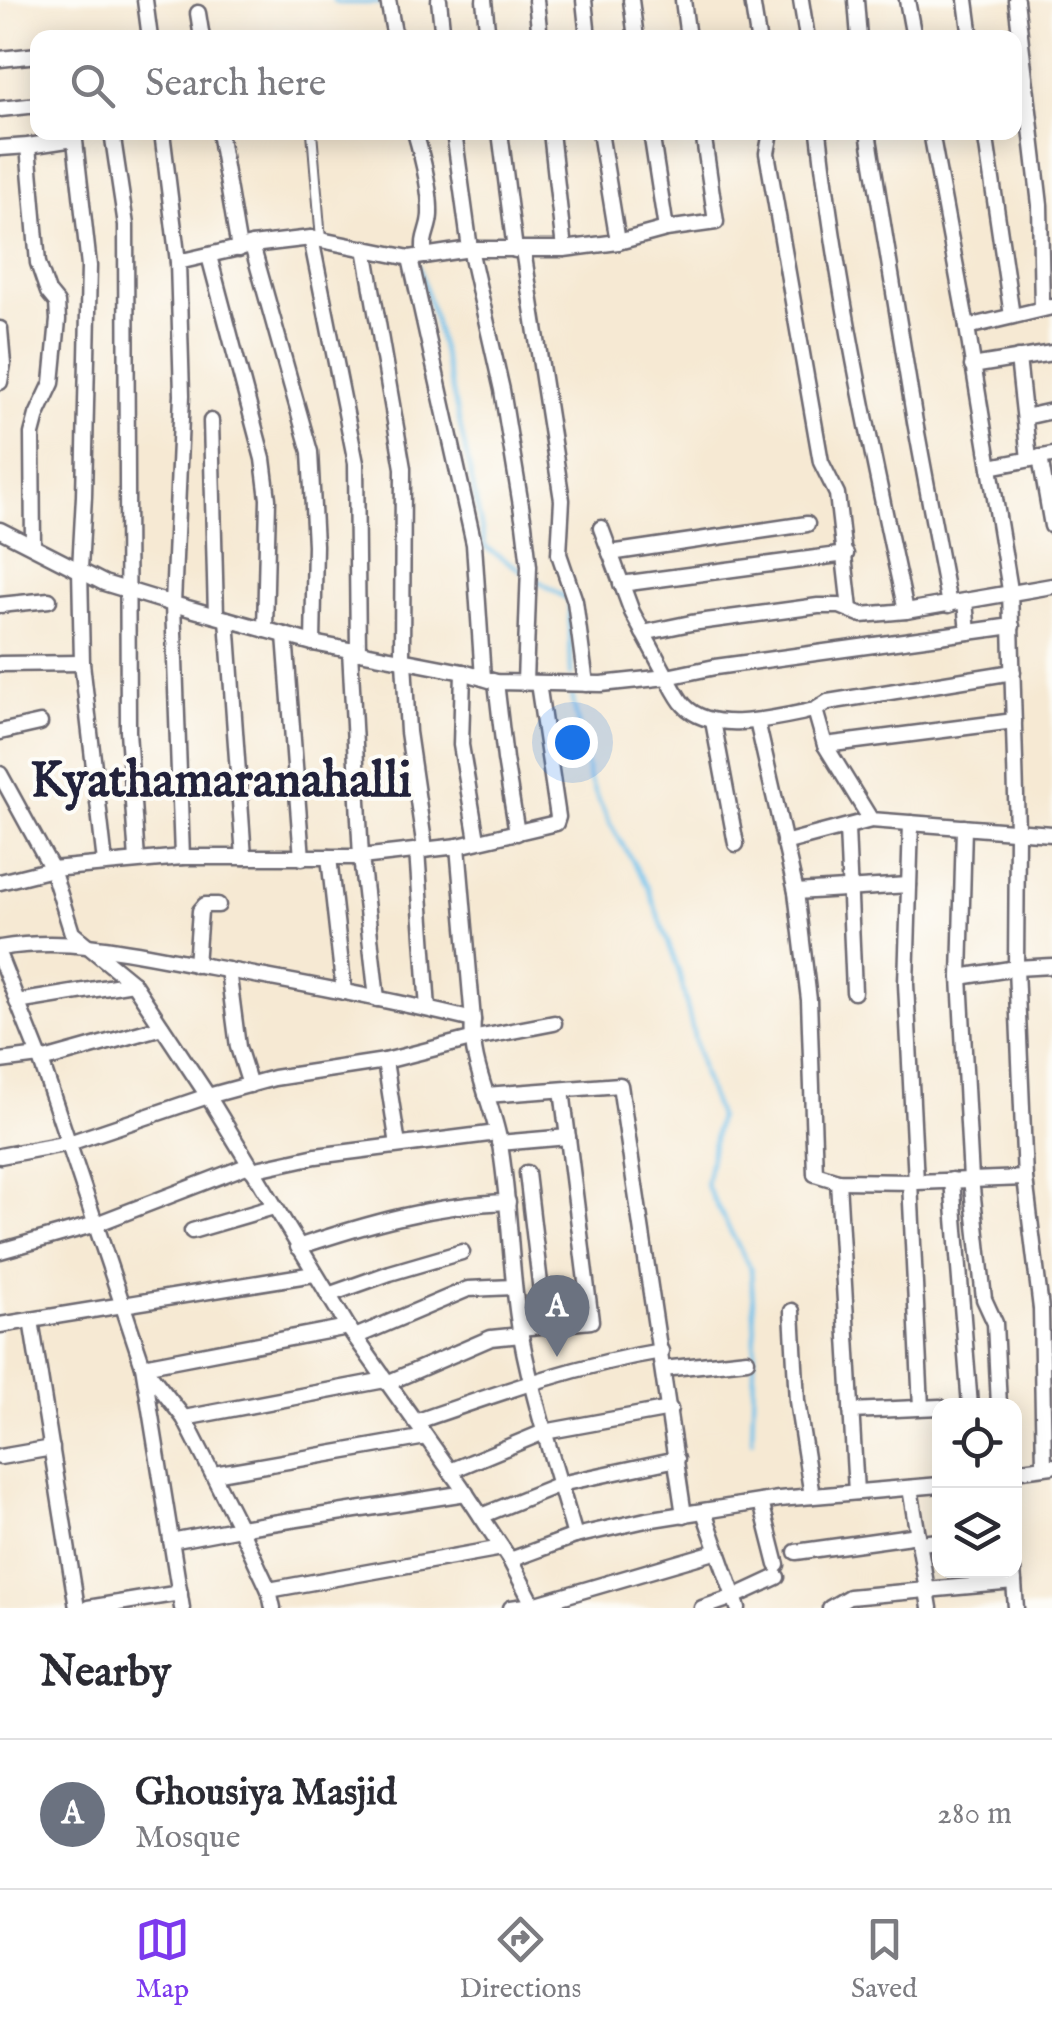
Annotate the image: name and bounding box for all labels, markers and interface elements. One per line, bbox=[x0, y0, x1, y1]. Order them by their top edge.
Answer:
search box bbox=[30, 30, 1022, 140]
icon: search bbox=[65, 58, 120, 113]
text: Search here bbox=[145, 61, 326, 109]
your location bbox=[547, 717, 598, 768]
district label: Kyathamaranahalli bbox=[30, 751, 412, 814]
pin: A bbox=[524, 1274, 590, 1357]
map controls bbox=[932, 1398, 1022, 1578]
button: locate bbox=[932, 1398, 1022, 1488]
button: layers bbox=[932, 1488, 1022, 1578]
text: Nearby bbox=[40, 1647, 171, 1700]
text: Ghousiya Masjid bbox=[135, 1770, 397, 1818]
text: A bbox=[62, 1794, 83, 1835]
text: 280 m bbox=[937, 1794, 1012, 1835]
text: Mosque bbox=[135, 1818, 240, 1859]
tab: Map bbox=[135, 1912, 190, 2007]
tab: Directions bbox=[459, 1912, 581, 2007]
tab: Saved bbox=[851, 1912, 917, 2007]

